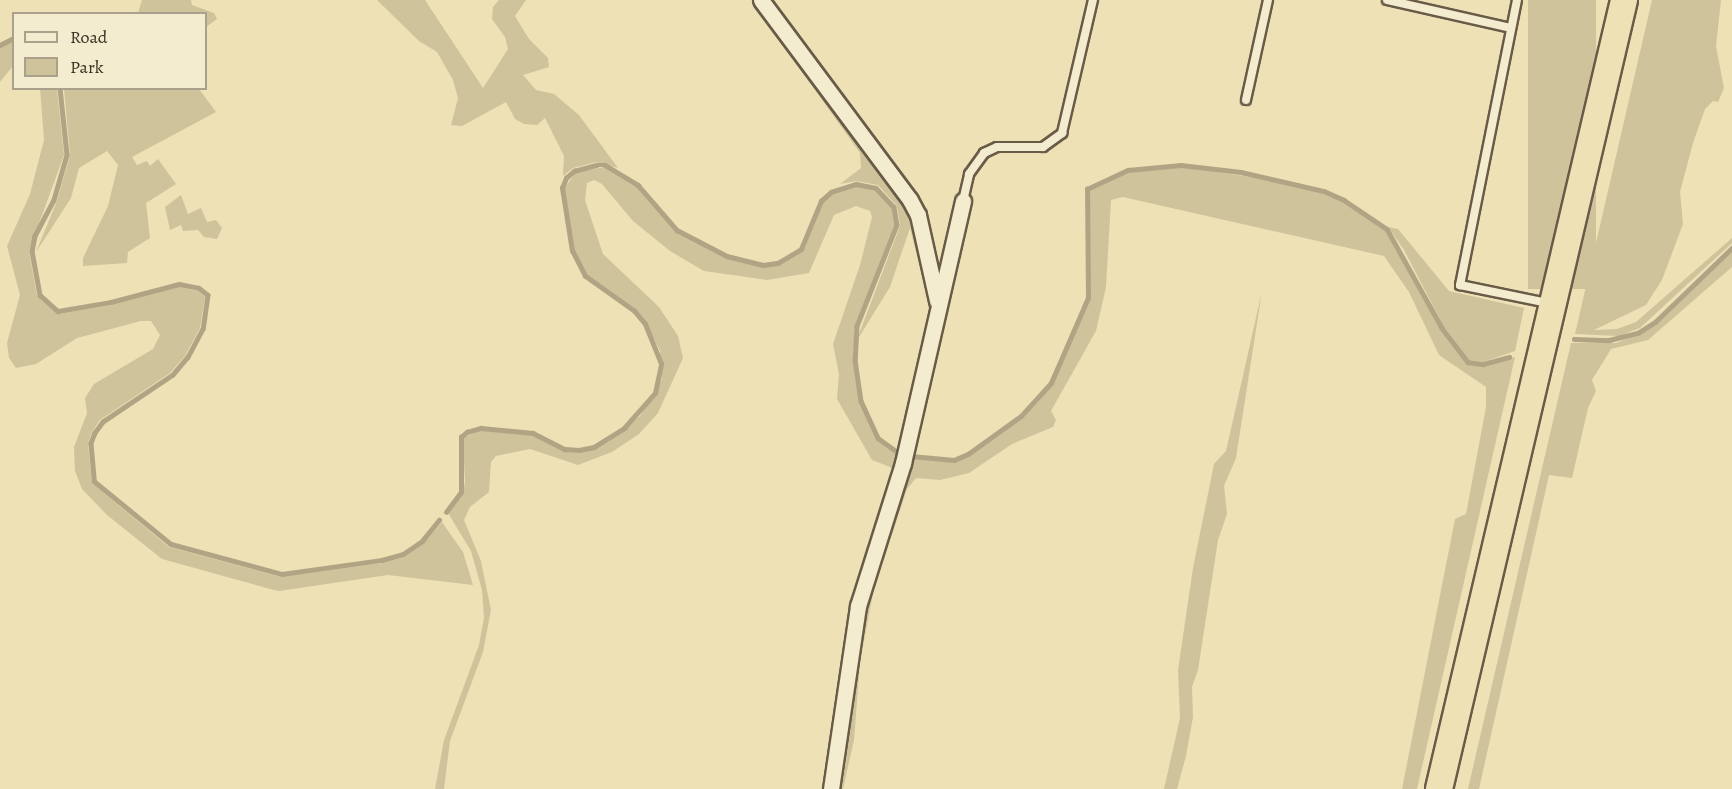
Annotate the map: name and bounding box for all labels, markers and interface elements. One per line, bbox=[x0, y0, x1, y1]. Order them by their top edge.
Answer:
legend bbox=[12, 12, 207, 90]
text: Road bbox=[70, 25, 107, 49]
text: Park bbox=[70, 55, 104, 79]

